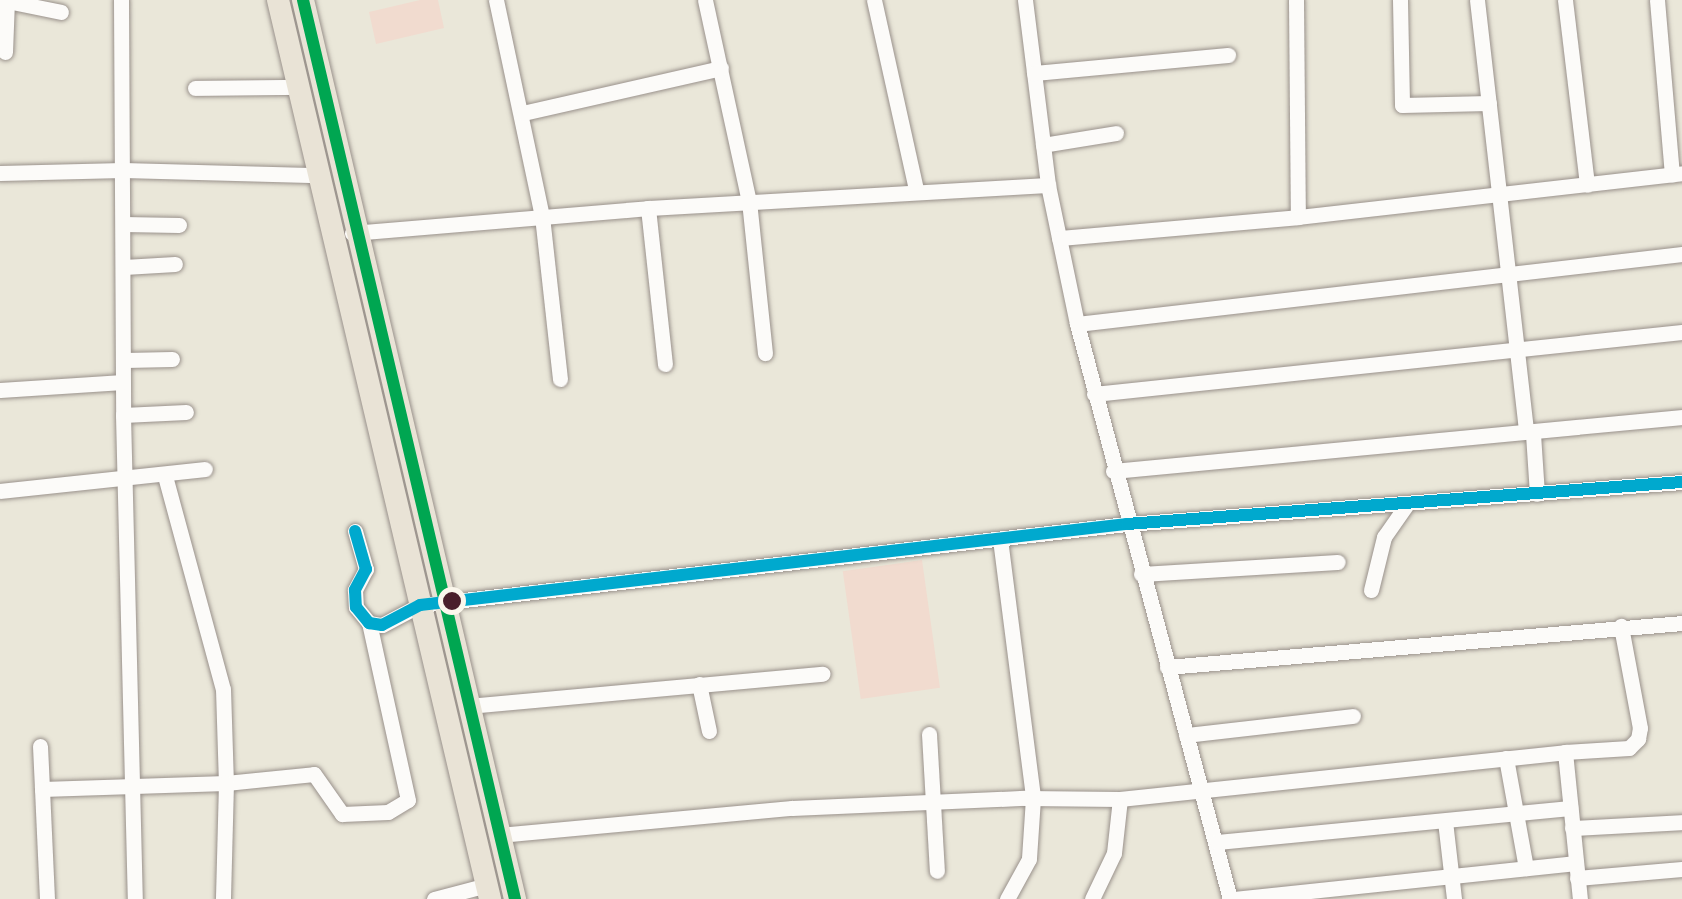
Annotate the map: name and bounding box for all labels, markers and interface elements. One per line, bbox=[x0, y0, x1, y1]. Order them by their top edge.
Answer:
unlabelled marker bbox=[442, 591, 462, 611]

